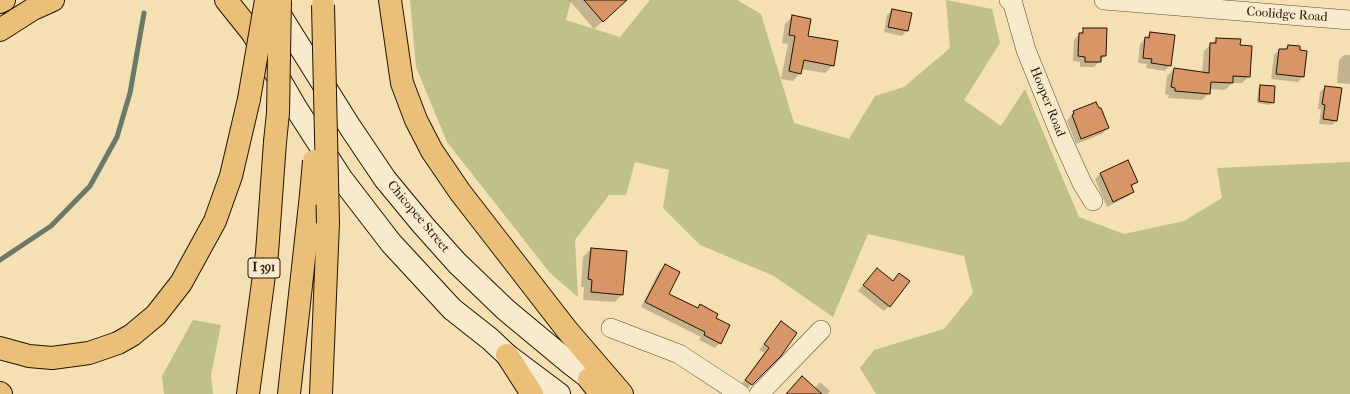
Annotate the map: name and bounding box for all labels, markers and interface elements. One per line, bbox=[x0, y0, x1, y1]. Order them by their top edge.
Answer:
street label: Coolidge Road bbox=[1246, 4, 1328, 26]
street label: Hooper Road bbox=[1026, 65, 1068, 139]
street label: Chicopee Street bbox=[383, 178, 453, 256]
road number: I 391 bbox=[248, 258, 280, 278]

